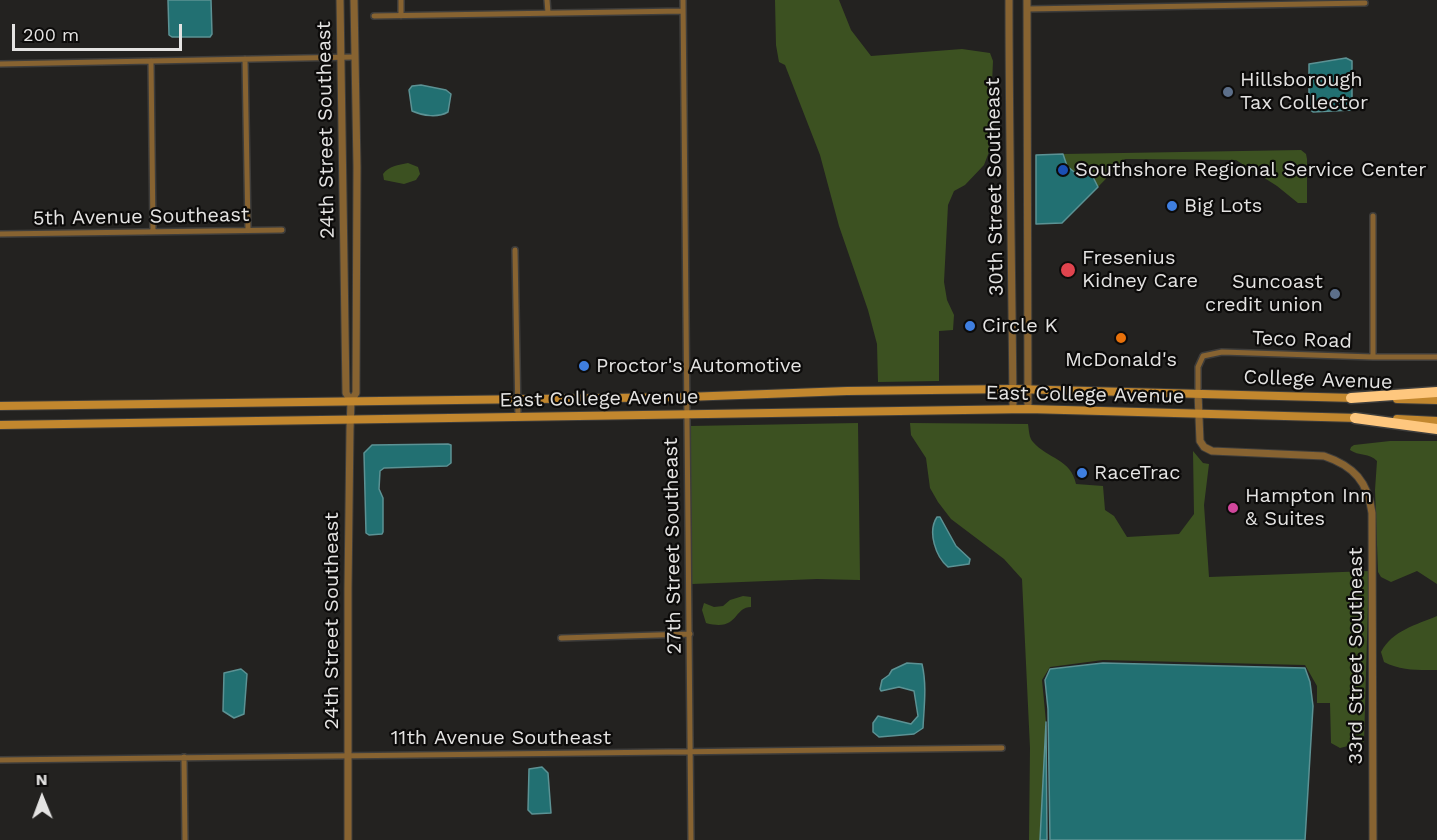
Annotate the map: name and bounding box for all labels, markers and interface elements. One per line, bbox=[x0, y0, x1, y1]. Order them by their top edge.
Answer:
scale bar bbox=[15, 12, 184, 50]
street label: 24th Street Southeast bbox=[312, 21, 340, 239]
text: 200 m bbox=[23, 24, 79, 45]
place label: Hillsborough Tax Collector bbox=[1240, 68, 1368, 115]
street label: 30th Street Southeast bbox=[981, 78, 1009, 296]
marker: Hillsborough Tax Collector bbox=[1221, 85, 1235, 99]
place label: Southshore Regional Service Center bbox=[1075, 158, 1427, 182]
marker: Southshore Regional Service Center bbox=[1056, 163, 1070, 177]
place label: Big Lots bbox=[1184, 194, 1262, 218]
marker: Big Lots bbox=[1165, 199, 1179, 213]
street label: 5th Avenue Southeast bbox=[33, 203, 249, 231]
place label: Fresenius Kidney Care bbox=[1082, 246, 1198, 293]
marker: Fresenius Kidney Care bbox=[1059, 261, 1077, 279]
place label: Suncoast credit union bbox=[1205, 270, 1323, 317]
marker: Suncoast credit union bbox=[1328, 287, 1342, 301]
place label: Circle K bbox=[982, 314, 1058, 338]
marker: Circle K bbox=[963, 319, 977, 333]
street label: Teco Road bbox=[1251, 326, 1353, 354]
marker: McDonald's bbox=[1114, 331, 1128, 345]
place label: McDonald's bbox=[1065, 348, 1177, 372]
place label: Proctor's Automotive bbox=[596, 354, 802, 378]
marker: Proctor's Automotive bbox=[577, 359, 591, 373]
street label: College Avenue bbox=[1243, 365, 1393, 395]
street label: East College Avenue bbox=[985, 381, 1185, 409]
street label: East College Avenue bbox=[499, 385, 699, 413]
street label: 27th Street Southeast bbox=[659, 437, 687, 655]
place label: RaceTrac bbox=[1094, 461, 1180, 485]
marker: RaceTrac bbox=[1075, 466, 1089, 480]
place label: Hampton Inn & Suites bbox=[1245, 484, 1372, 531]
marker: Hampton Inn & Suites bbox=[1226, 501, 1240, 515]
street label: 24th Street Southeast bbox=[320, 512, 344, 730]
street label: 33rd Street Southeast bbox=[1344, 547, 1368, 765]
street label: 11th Avenue Southeast bbox=[391, 726, 611, 750]
north arrow bbox=[12, 768, 72, 828]
text: N bbox=[36, 770, 48, 789]

